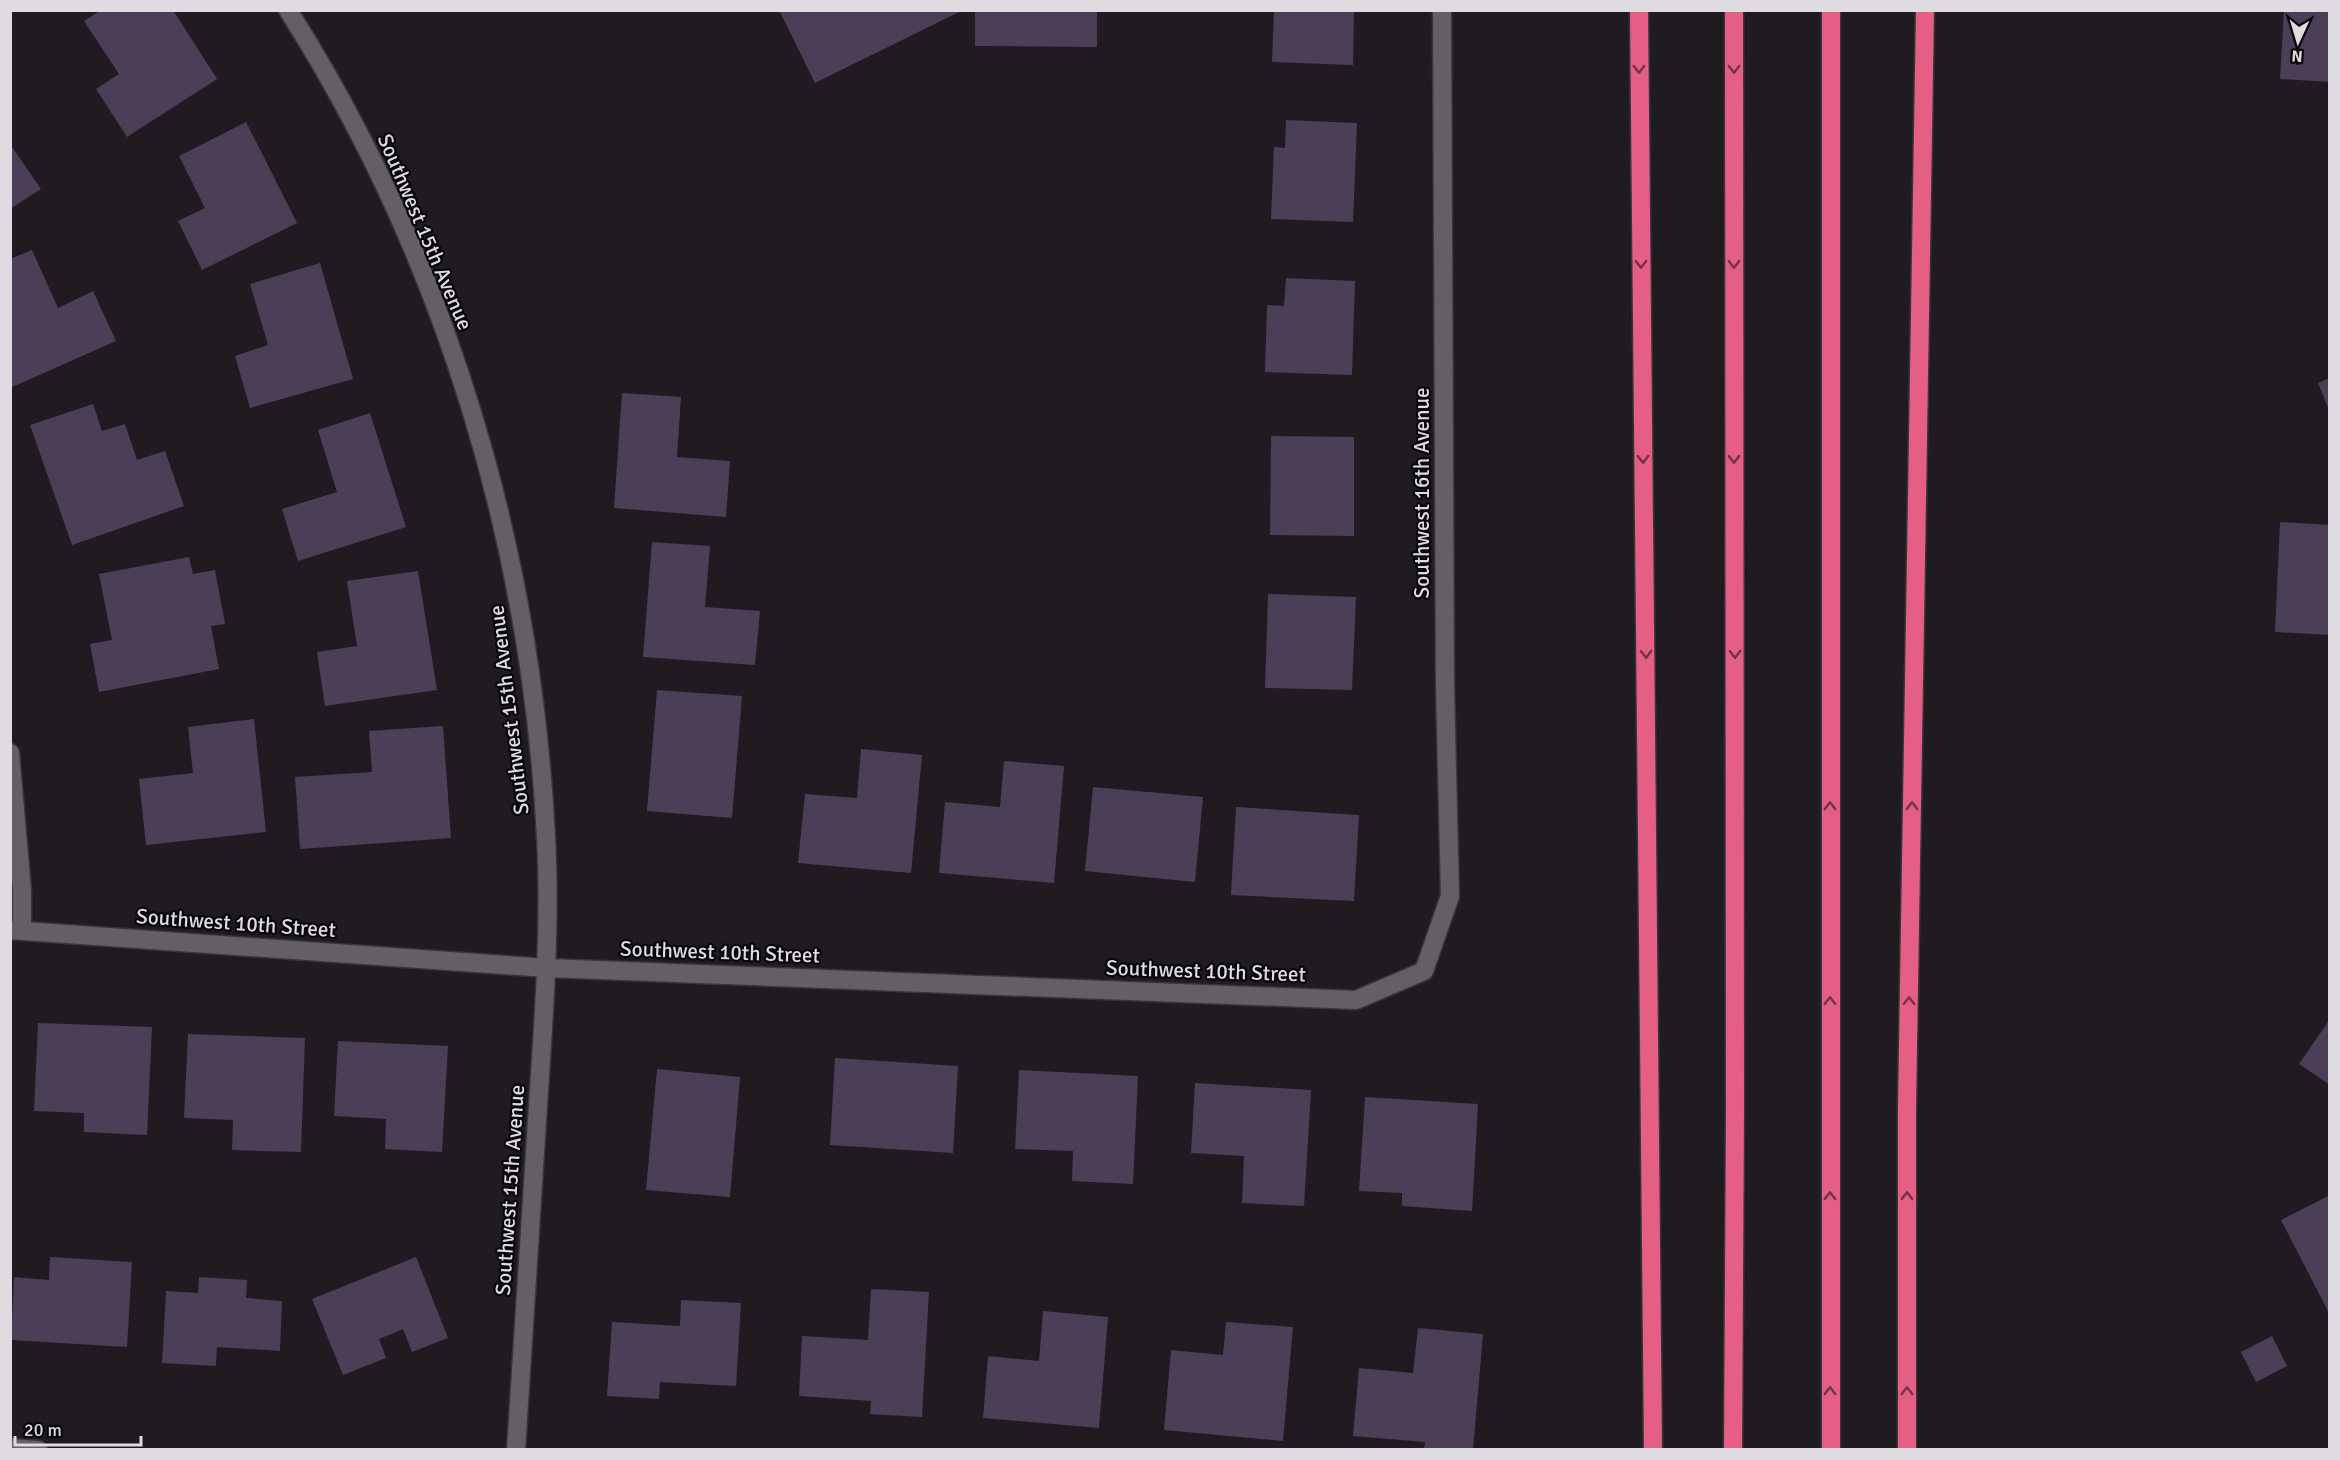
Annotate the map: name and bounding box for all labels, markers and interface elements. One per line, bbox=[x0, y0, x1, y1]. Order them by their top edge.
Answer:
north arrow bbox=[2268, 12, 2328, 72]
text: N bbox=[2291, 46, 2303, 66]
one-way arrow bbox=[1633, 64, 1645, 73]
one-way arrow bbox=[1728, 64, 1740, 73]
street label: Southwest 15th Avenue bbox=[372, 130, 478, 334]
one-way arrow bbox=[1635, 259, 1647, 268]
one-way arrow bbox=[1728, 259, 1740, 268]
street label: Southwest 16th Avenue bbox=[1409, 388, 1435, 598]
one-way arrow bbox=[1636, 454, 1649, 463]
one-way arrow bbox=[1728, 454, 1740, 463]
street label: Southwest 15th Avenue bbox=[483, 604, 535, 816]
one-way arrow bbox=[1640, 649, 1652, 658]
one-way arrow bbox=[1729, 649, 1741, 658]
one-way arrow bbox=[1824, 802, 1836, 811]
one-way arrow bbox=[1906, 802, 1918, 811]
street label: Southwest 10th Street bbox=[135, 903, 337, 943]
street label: Southwest 10th Street bbox=[620, 936, 820, 968]
street label: Southwest 10th Street bbox=[1106, 955, 1306, 987]
one-way arrow bbox=[1824, 997, 1836, 1006]
one-way arrow bbox=[1902, 997, 1915, 1006]
street label: Southwest 15th Avenue bbox=[490, 1084, 530, 1296]
one-way arrow bbox=[1824, 1192, 1836, 1201]
one-way arrow bbox=[1901, 1192, 1913, 1201]
one-way arrow bbox=[1824, 1387, 1836, 1396]
one-way arrow bbox=[1901, 1387, 1913, 1396]
scale bar bbox=[15, 1409, 141, 1447]
text: 20 m bbox=[24, 1419, 62, 1441]

